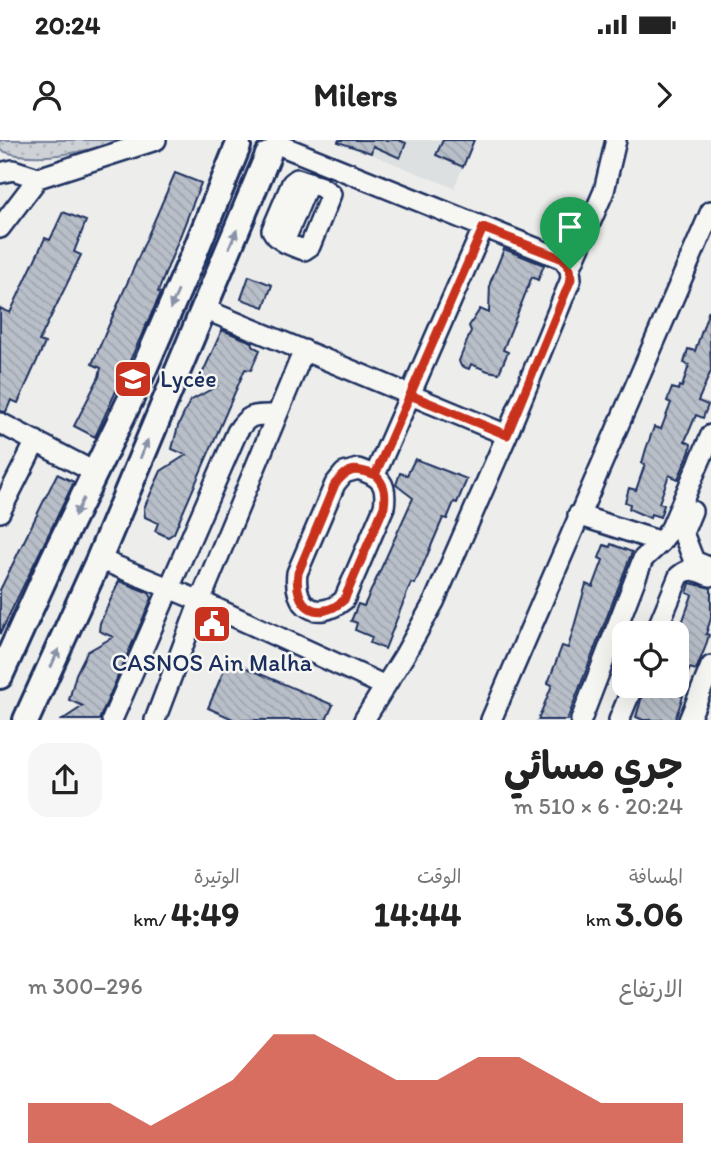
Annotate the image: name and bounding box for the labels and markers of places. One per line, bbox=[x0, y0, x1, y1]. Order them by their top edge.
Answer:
pin bbox=[540, 197, 600, 269]
school or university icon: Lycėe bbox=[112, 358, 154, 400]
place label: Lycėe bbox=[160, 364, 217, 393]
public building icon: CASNOS Ain Malha bbox=[191, 603, 233, 645]
place label: CASNOS Ain Malha bbox=[112, 648, 313, 677]

